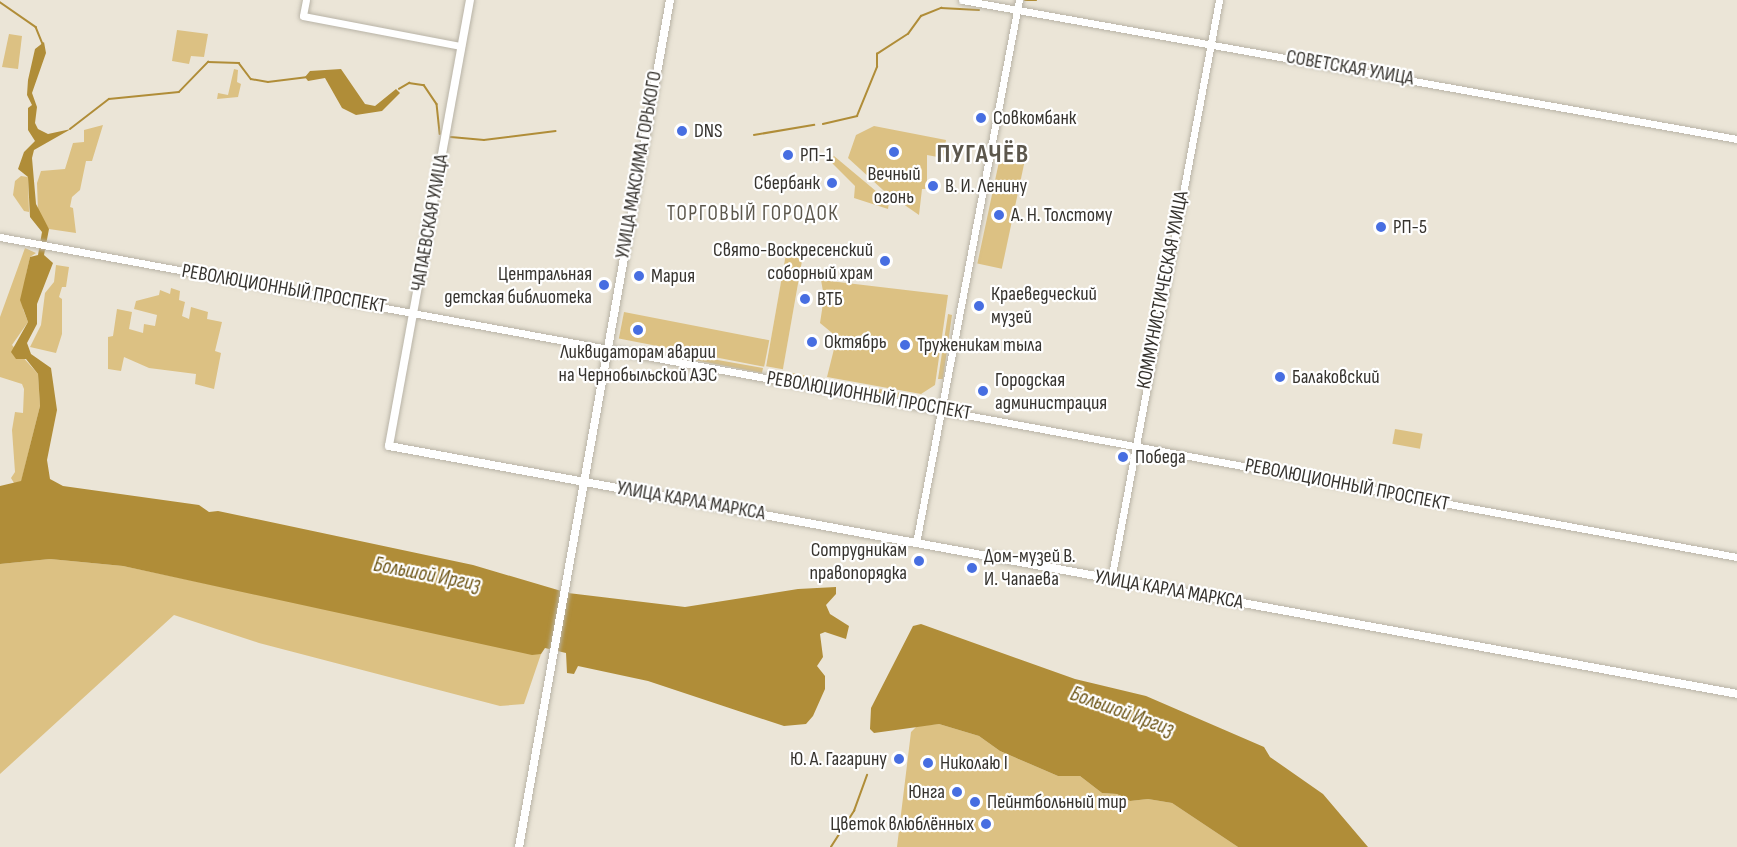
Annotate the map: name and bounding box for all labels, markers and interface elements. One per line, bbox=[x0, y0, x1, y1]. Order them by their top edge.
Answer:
street label: СОВЕТСКАЯ УЛИЦА bbox=[1284, 45, 1416, 91]
street label: УЛИЦА МАКСИМА ГОРЬКОГО bbox=[611, 69, 667, 261]
place label: Совкомбанк bbox=[993, 106, 1076, 130]
marker: Совкомбанк bbox=[974, 111, 988, 125]
place label: DNS bbox=[694, 119, 723, 143]
marker: DNS bbox=[675, 124, 689, 138]
district label: ПУГАЧЁВ bbox=[936, 139, 1030, 171]
place label: РП-1 bbox=[800, 143, 833, 167]
marker: Вечный огонь bbox=[887, 145, 901, 159]
marker: РП-1 bbox=[781, 148, 795, 162]
street label: ЧАПАЕВСКАЯ УЛИЦА bbox=[406, 153, 454, 293]
place label: Вечный огонь bbox=[867, 162, 921, 209]
place label: Сбербанк bbox=[754, 171, 820, 195]
place label: В. И. Ленину bbox=[945, 174, 1027, 198]
marker: Сбербанк bbox=[825, 176, 839, 190]
marker: В. И. Ленину bbox=[926, 179, 940, 193]
street label: КОММУНИСТИЧЕСКАЯ УЛИЦА bbox=[1132, 189, 1194, 391]
district label: ТОРГОВЫЙ ГОРОДОК bbox=[667, 201, 839, 227]
place label: А. Н. Толстому bbox=[1011, 203, 1112, 227]
marker: А. Н. Толстому bbox=[992, 208, 1006, 222]
place label: РП-5 bbox=[1393, 215, 1427, 239]
marker: РП-5 bbox=[1374, 220, 1388, 234]
place label: Свято-Воскресенский соборный храм bbox=[713, 238, 873, 285]
marker: Свято-Воскресенский соборный храм bbox=[878, 254, 892, 268]
street label: РЕВОЛЮЦИОННЫЙ ПРОСПЕКТ bbox=[180, 259, 388, 319]
place label: Центральная детская библиотека bbox=[444, 262, 592, 309]
place label: Мария bbox=[651, 264, 695, 288]
marker: Мария bbox=[632, 269, 646, 283]
marker: Центральная детская библиотека bbox=[597, 278, 611, 292]
place label: Краеведческий музей bbox=[991, 282, 1097, 329]
place label: ВТБ bbox=[817, 287, 843, 311]
marker: ВТБ bbox=[798, 292, 812, 306]
marker: Краеведческий музей bbox=[972, 299, 986, 313]
marker: Ликвидаторам аварии на Чернобыльской АЭС bbox=[631, 323, 645, 337]
place label: Октябрь bbox=[824, 330, 887, 354]
place label: Труженикам тыла bbox=[917, 333, 1042, 357]
marker: Октябрь bbox=[805, 335, 819, 349]
marker: Труженикам тыла bbox=[898, 338, 912, 352]
place label: Ликвидаторам аварии на Чернобыльской АЭС bbox=[559, 340, 717, 387]
place label: Балаковский bbox=[1292, 365, 1380, 389]
street label: РЕВОЛЮЦИОННЫЙ ПРОСПЕКТ bbox=[765, 366, 973, 426]
place label: Городская администрация bbox=[995, 368, 1107, 415]
marker: Балаковский bbox=[1273, 370, 1287, 384]
marker: Городская администрация bbox=[976, 384, 990, 398]
place label: Победа bbox=[1135, 445, 1186, 469]
marker: Победа bbox=[1116, 450, 1130, 464]
street label: РЕВОЛЮЦИОННЫЙ ПРОСПЕКТ bbox=[1243, 453, 1451, 517]
street label: УЛИЦА КАРЛА МАРКСА bbox=[615, 476, 767, 526]
place label: Сотрудникам правопорядка bbox=[809, 538, 907, 585]
place label: Дом-музей В. И. Чапаева bbox=[984, 544, 1076, 591]
water label: Большой Иргиз bbox=[371, 552, 483, 598]
marker: Сотрудникам правопорядка bbox=[912, 554, 926, 568]
marker: Дом-музей В. И. Чапаева bbox=[965, 561, 979, 575]
street label: УЛИЦА КАРЛА МАРКСА bbox=[1093, 565, 1245, 615]
water label: Большой Иргиз bbox=[1067, 682, 1177, 742]
place label: Ю. А. Гагарину bbox=[790, 747, 887, 771]
place label: Николаю I bbox=[940, 751, 1008, 775]
marker: Ю. А. Гагарину bbox=[892, 752, 906, 766]
marker: Николаю I bbox=[921, 756, 935, 770]
place label: Юнга bbox=[908, 780, 945, 804]
marker: Юнга bbox=[950, 785, 964, 799]
place label: Пейнтбольный тир bbox=[987, 790, 1127, 814]
marker: Пейнтбольный тир bbox=[968, 795, 982, 809]
place label: Цветок влюблённых bbox=[830, 812, 974, 836]
marker: Цветок влюблённых bbox=[979, 817, 993, 831]

